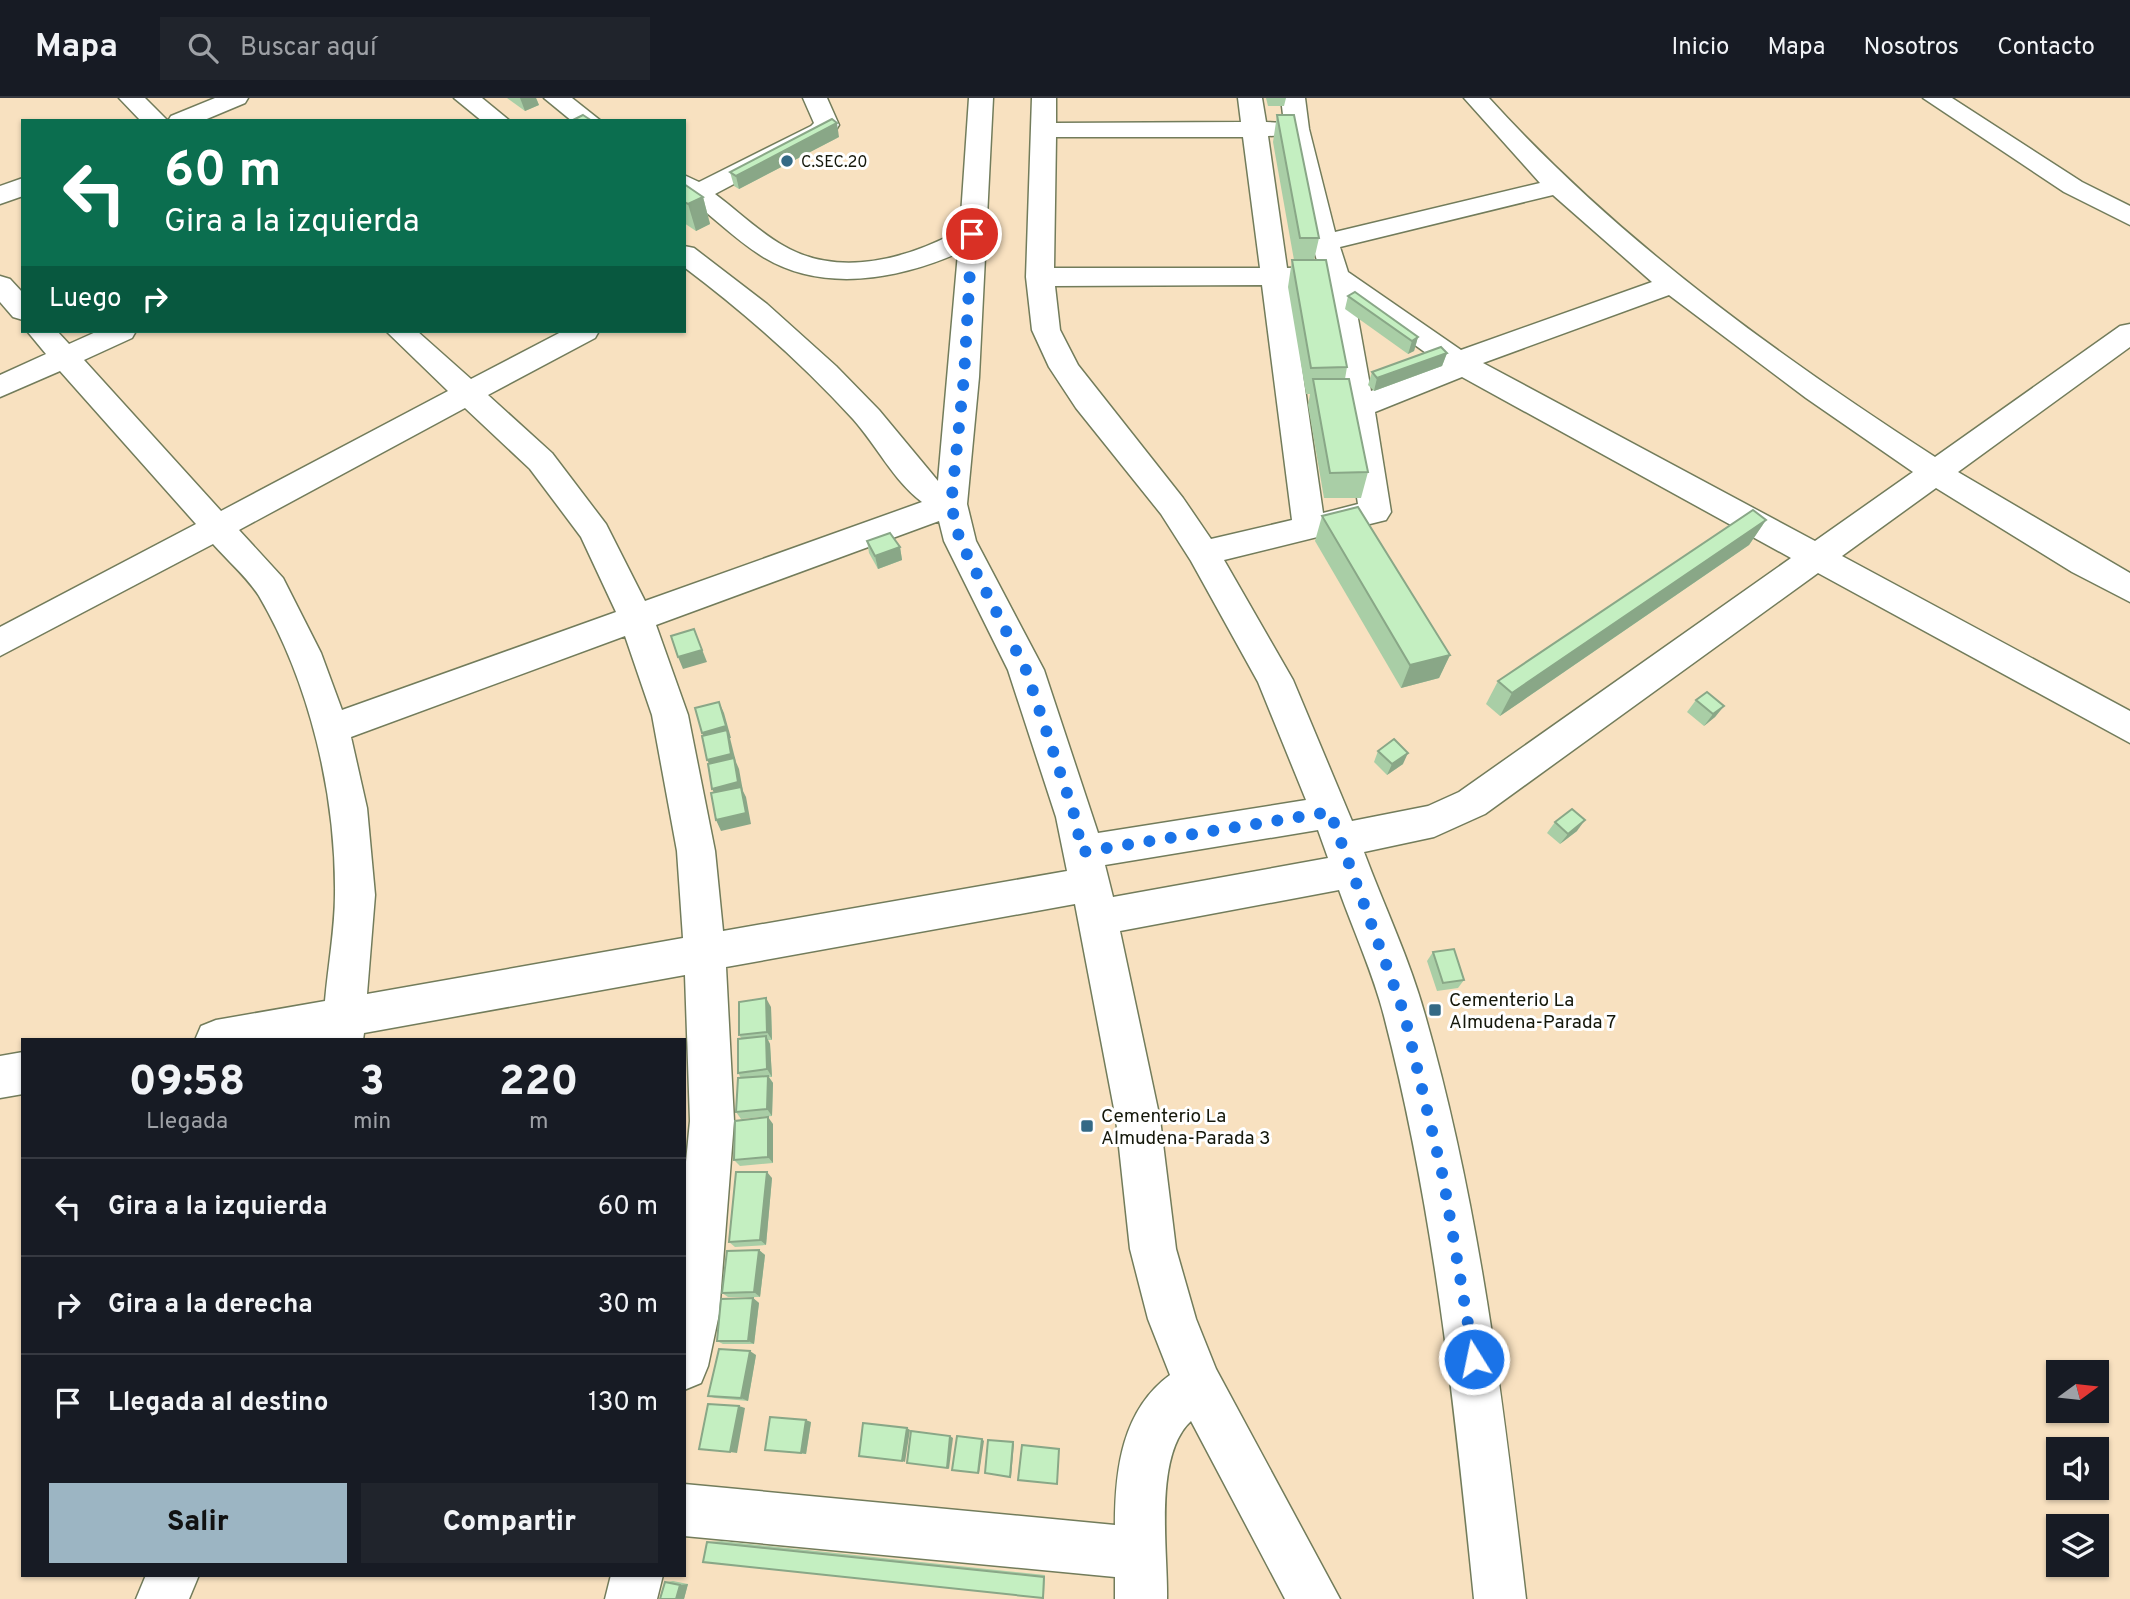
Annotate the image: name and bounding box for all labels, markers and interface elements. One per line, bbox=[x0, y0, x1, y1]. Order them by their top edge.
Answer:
search box bbox=[160, 17, 650, 80]
text: Mapa bbox=[35, 27, 118, 69]
icon: search bbox=[184, 29, 222, 67]
text: Buscar aquí bbox=[240, 32, 377, 65]
text: Inicio bbox=[1672, 33, 1729, 63]
text: Mapa bbox=[1767, 33, 1826, 63]
text: Nosotros bbox=[1864, 33, 1959, 63]
text: Contacto bbox=[1997, 33, 2095, 63]
text: 60 m bbox=[164, 142, 282, 204]
icon: left bbox=[49, 147, 140, 238]
marker: C.SEC.20 bbox=[779, 153, 795, 169]
place label: C.SEC.20 bbox=[801, 153, 868, 173]
text: Gira a la izquierda bbox=[164, 203, 420, 243]
pin bbox=[942, 204, 1002, 264]
icon: arrive bbox=[953, 215, 991, 253]
icon: right bbox=[136, 280, 174, 318]
text: Luego bbox=[49, 283, 122, 316]
place label: Cementerio La Almudena-Parada 7 bbox=[1449, 989, 1616, 1035]
marker: Cementerio La Almudena-Parada 7 bbox=[1427, 1002, 1443, 1018]
text: 09:58 bbox=[129, 1057, 245, 1110]
text: 3 bbox=[360, 1057, 385, 1110]
text: 220 bbox=[499, 1057, 578, 1110]
place label: Cementerio La Almudena-Parada 3 bbox=[1101, 1105, 1271, 1151]
text: Llegada bbox=[146, 1108, 228, 1137]
text: min bbox=[353, 1108, 391, 1137]
text: m bbox=[529, 1108, 548, 1137]
marker: Cementerio La Almudena-Parada 3 bbox=[1079, 1118, 1095, 1134]
icon: left bbox=[49, 1188, 87, 1226]
text: Gira a la izquierda bbox=[108, 1191, 327, 1224]
text: 60 m bbox=[598, 1191, 658, 1224]
icon: right bbox=[49, 1286, 87, 1324]
text: Gira a la derecha bbox=[108, 1289, 313, 1322]
text: 30 m bbox=[598, 1289, 658, 1322]
position arrow bbox=[1437, 1322, 1511, 1396]
north arrow bbox=[2046, 1360, 2109, 1423]
map controls bbox=[2046, 1360, 2109, 1577]
icon: arrive bbox=[49, 1384, 87, 1422]
text: Llegada al destino bbox=[108, 1387, 328, 1420]
text: 130 m bbox=[588, 1387, 658, 1420]
button: sound bbox=[2046, 1437, 2109, 1500]
button: Salir bbox=[49, 1483, 347, 1563]
button: Compartir bbox=[361, 1483, 658, 1563]
button: layers bbox=[2046, 1514, 2109, 1577]

